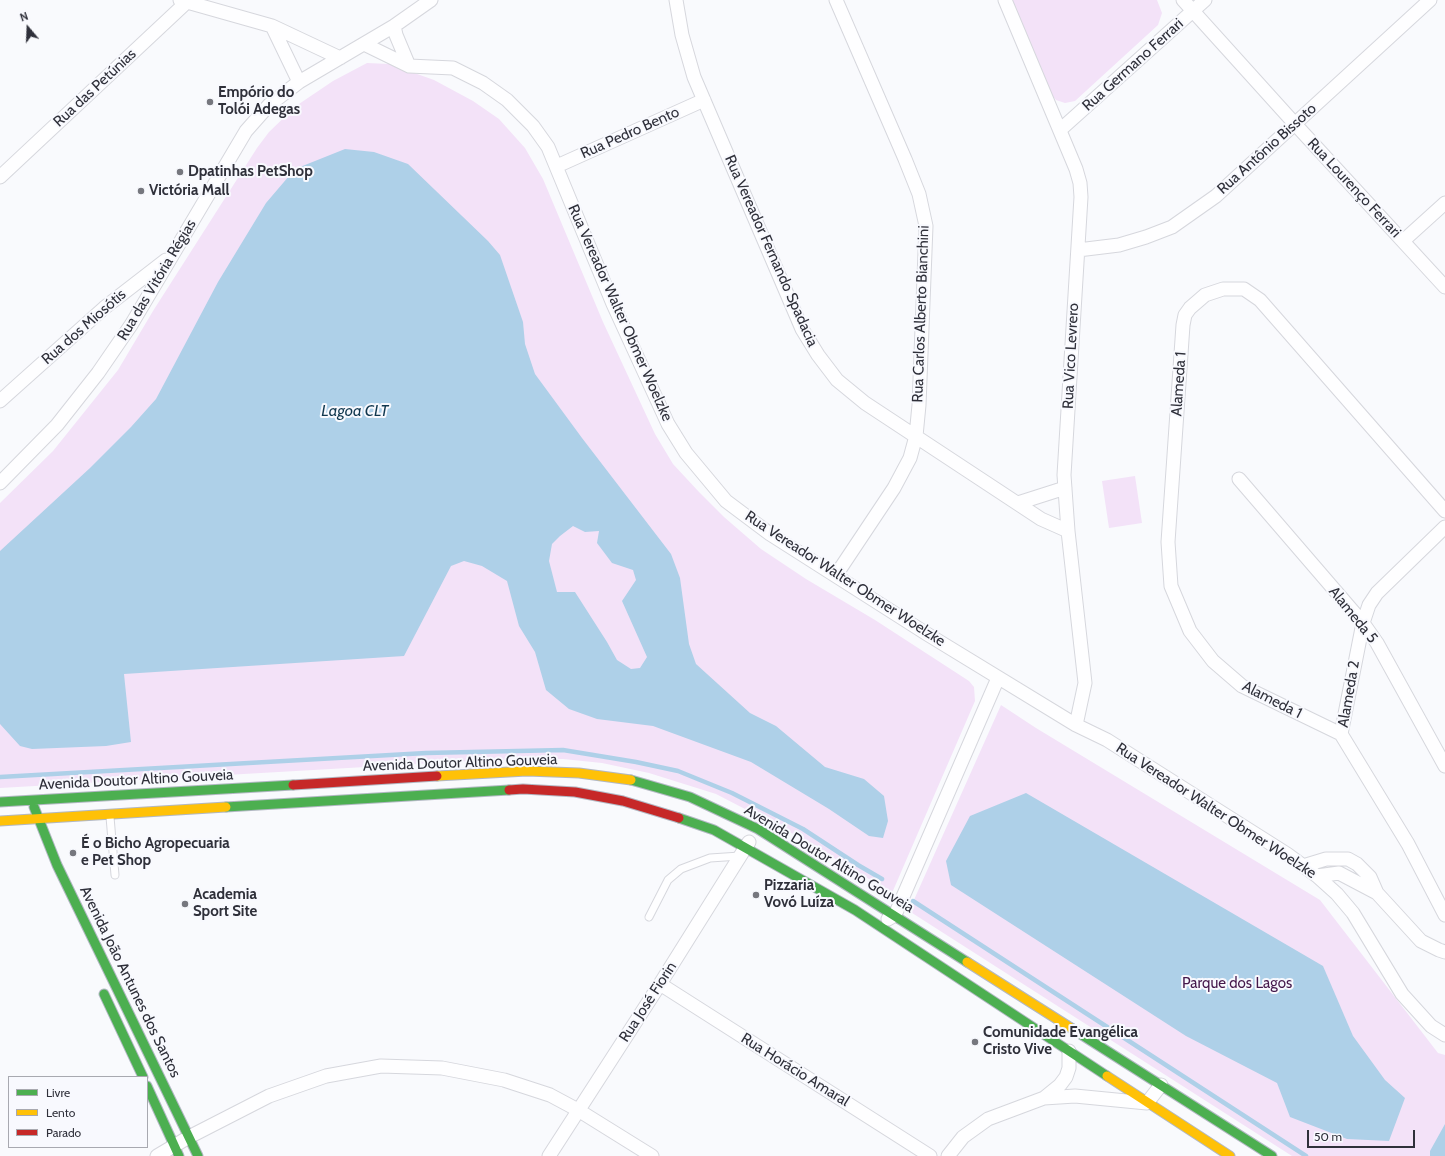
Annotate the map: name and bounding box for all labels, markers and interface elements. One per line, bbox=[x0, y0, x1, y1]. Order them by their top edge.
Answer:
north arrow bbox=[8, 8, 48, 48]
text: N bbox=[18, 9, 30, 25]
street label: Rua Germano Ferrari bbox=[1079, 15, 1187, 115]
street label: Rua das Petúnias bbox=[50, 45, 140, 131]
place label: Empório do Tolói Adegas bbox=[218, 84, 300, 119]
marker: Empório do Tolói Adegas bbox=[205, 97, 215, 107]
street label: Rua Antônio Bissoto bbox=[1214, 100, 1320, 198]
street label: Rua Pedro Bento bbox=[578, 103, 682, 163]
street label: Rua Lourenço Ferrari bbox=[1303, 135, 1405, 241]
street label: Rua Vereador Fernando Spadacia bbox=[721, 152, 821, 350]
place label: Dpatinhas PetShop bbox=[188, 163, 313, 181]
marker: Dpatinhas PetShop bbox=[175, 167, 185, 177]
place label: Victória Mall bbox=[149, 182, 230, 200]
marker: Victória Mall bbox=[136, 186, 146, 196]
street label: Rua Vereador Walter Obmer Woelzke bbox=[564, 202, 676, 424]
street label: Rua das Vitória Régias bbox=[114, 216, 200, 344]
street label: Rua Carlos Alberto Bianchini bbox=[909, 225, 933, 403]
street label: Rua dos Miosótis bbox=[38, 286, 130, 368]
street label: Rua Vico Levrero bbox=[1059, 303, 1083, 409]
street label: Alameda 1 bbox=[1168, 351, 1190, 417]
water label: Lagoa CLT bbox=[321, 401, 389, 421]
street label: Rua Vereador Walter Obmer Woelzke bbox=[741, 507, 949, 651]
street label: Alameda 5 bbox=[1325, 583, 1381, 647]
street label: Alameda 2 bbox=[1334, 659, 1364, 729]
street label: Alameda 1 bbox=[1239, 677, 1305, 723]
street label: Rua Vereador Walter Obmer Woelzke bbox=[1112, 739, 1320, 883]
street label: Avenida Doutor Altino Gouveia bbox=[362, 751, 558, 775]
street label: Avenida Doutor Altino Gouveia bbox=[38, 766, 234, 794]
street label: Avenida Doutor Altino Gouveia bbox=[741, 801, 917, 917]
place label: É o Bicho Agropecuaria e Pet Shop bbox=[81, 835, 230, 870]
marker: É o Bicho Agropecuaria e Pet Shop bbox=[68, 848, 78, 858]
place label: Pizzaria Vovó Luíza bbox=[764, 877, 834, 912]
street label: Avenida João Antunes dos Santos bbox=[76, 883, 184, 1081]
place label: Academia Sport Site bbox=[193, 886, 257, 921]
marker: Pizzaria Vovó Luíza bbox=[751, 890, 761, 900]
marker: Academia Sport Site bbox=[180, 899, 190, 909]
street label: Rua José Fiorin bbox=[615, 959, 681, 1045]
park label: Parque dos Lagos bbox=[1182, 975, 1292, 993]
place label: Comunidade Evangélica Cristo Vive bbox=[983, 1024, 1138, 1059]
street label: Rua Horácio Amaral bbox=[738, 1029, 852, 1111]
marker: Comunidade Evangélica Cristo Vive bbox=[970, 1037, 980, 1047]
legend bbox=[8, 1076, 148, 1148]
text: Livre bbox=[46, 1085, 70, 1100]
text: Lento bbox=[46, 1105, 75, 1120]
scale bar bbox=[1309, 1122, 1417, 1148]
text: Parado bbox=[46, 1125, 81, 1140]
text: 50 m bbox=[1314, 1129, 1342, 1144]

